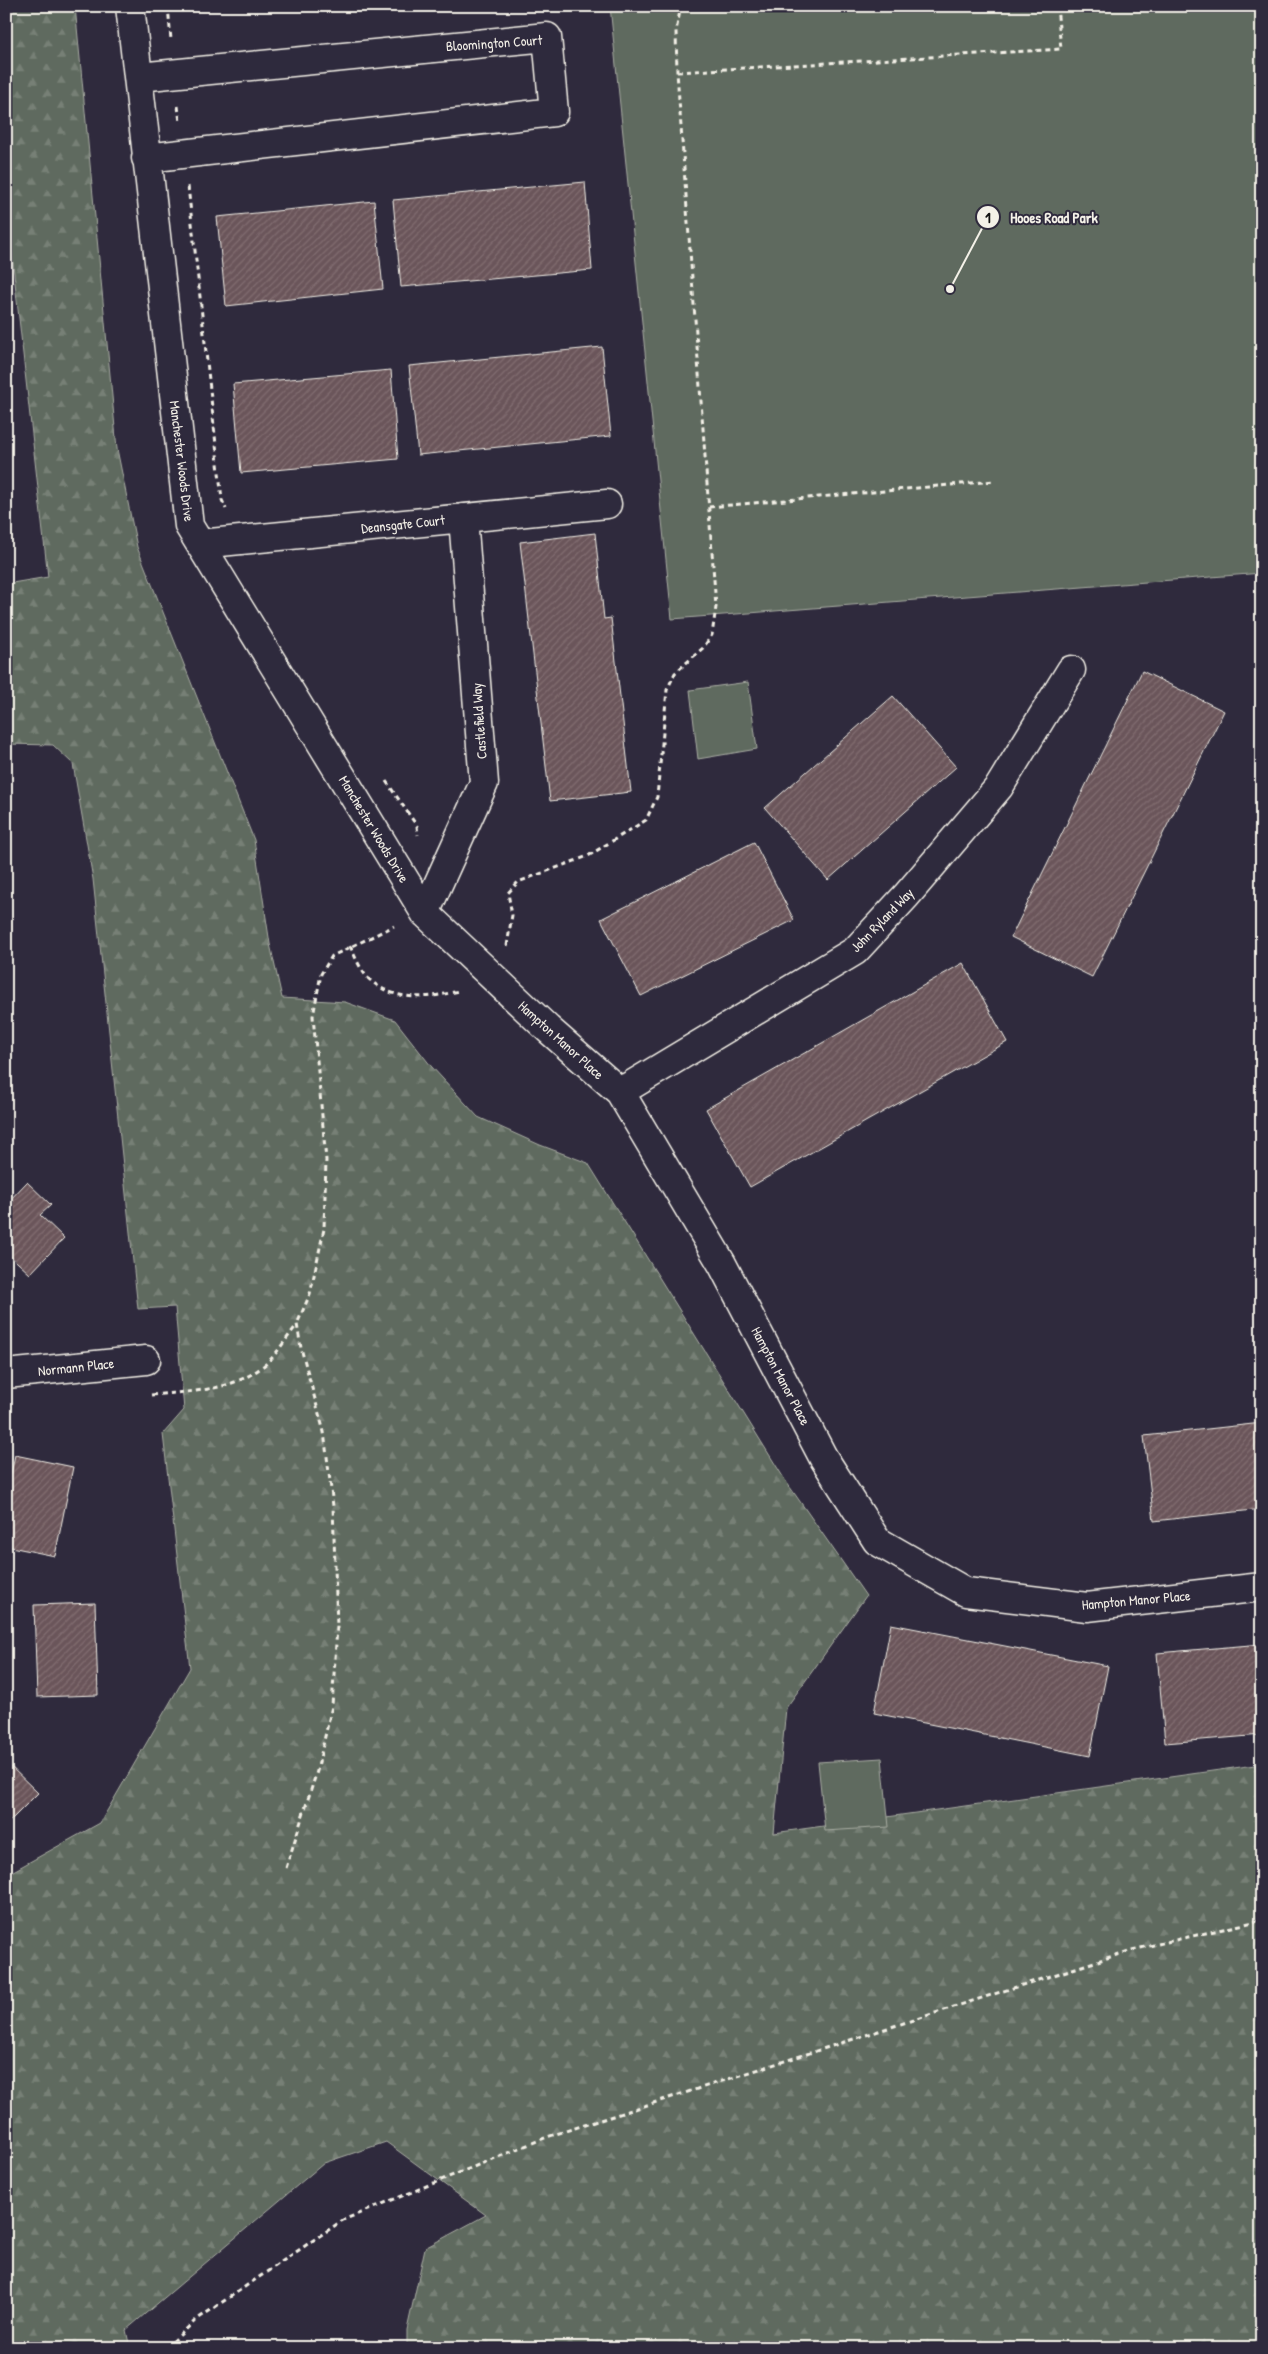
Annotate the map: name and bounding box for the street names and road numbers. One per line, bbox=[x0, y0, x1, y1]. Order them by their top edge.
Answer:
street label: Bloomington Court bbox=[445, 30, 543, 56]
street label: Manchester Woods Drive bbox=[166, 399, 199, 523]
street label: Deansgate Court bbox=[360, 510, 446, 538]
street label: Castlefield Way bbox=[466, 682, 492, 760]
street label: Manchester Woods Drive bbox=[335, 772, 414, 886]
street label: John Ryland Way bbox=[846, 883, 918, 957]
street label: Hampton Manor Place bbox=[514, 996, 608, 1084]
street label: Hampton Manor Place bbox=[747, 1323, 816, 1429]
street label: Normann Place bbox=[37, 1353, 115, 1380]
street label: Hampton Manor Place bbox=[1081, 1585, 1192, 1615]

